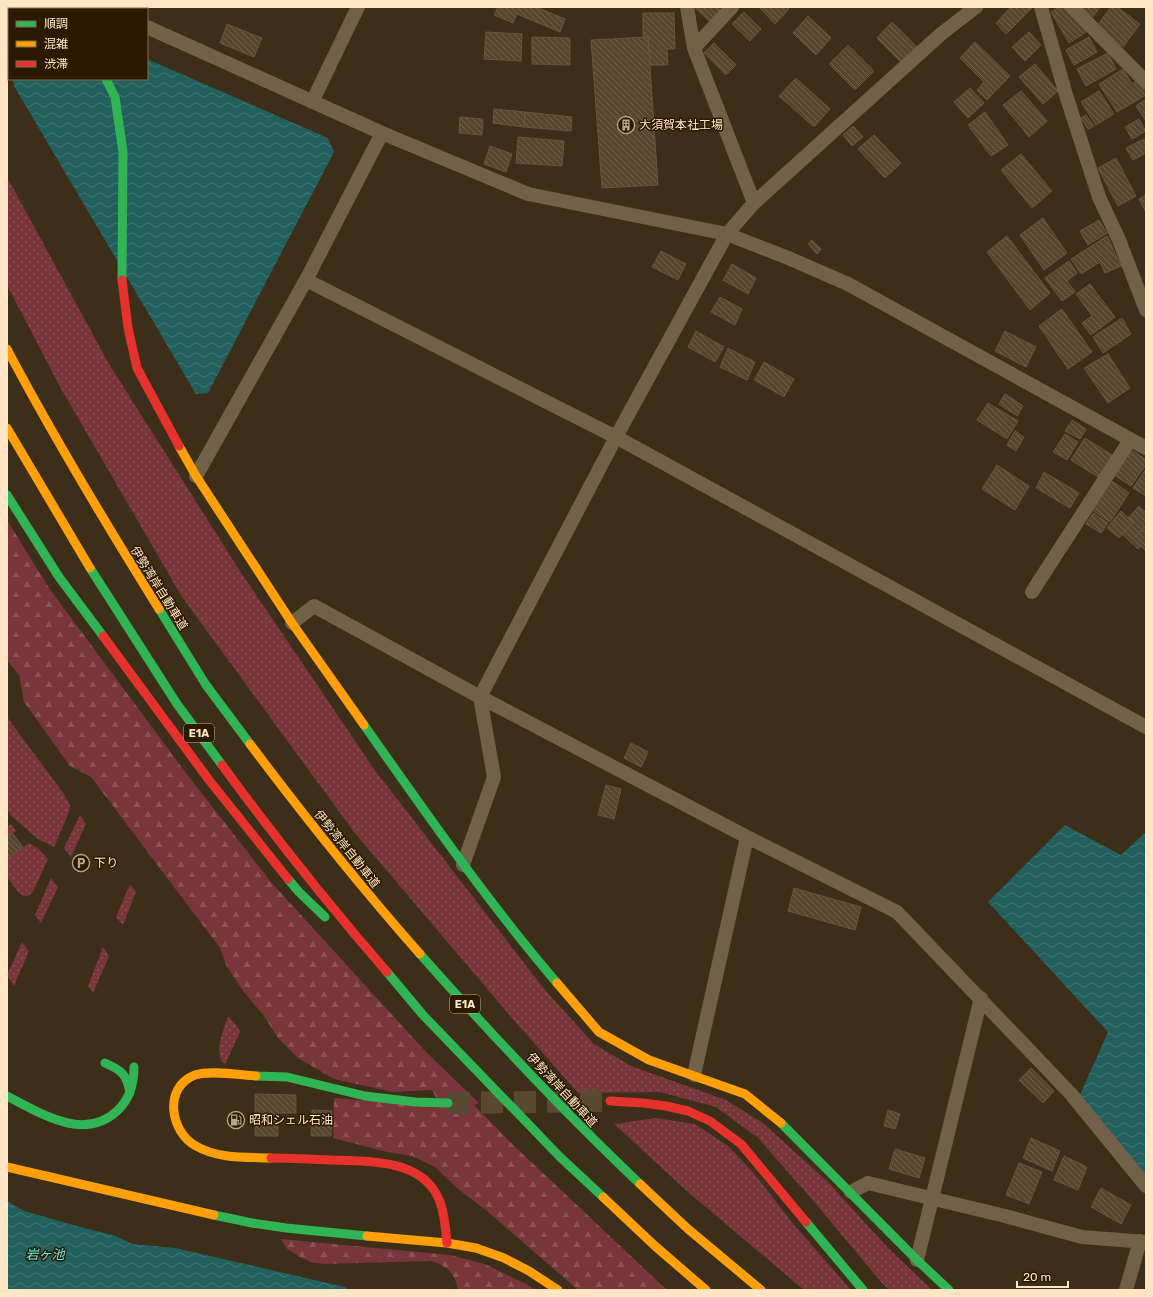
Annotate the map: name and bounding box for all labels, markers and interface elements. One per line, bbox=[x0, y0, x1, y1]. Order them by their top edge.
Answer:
legend bbox=[8, 8, 148, 80]
text: 順調 bbox=[44, 17, 68, 31]
text: 混雑 bbox=[44, 37, 68, 51]
text: 渋滞 bbox=[44, 57, 68, 71]
building icon: 大須賀本社工場 bbox=[616, 115, 636, 135]
place label: 大須賀本社工場 bbox=[639, 118, 723, 132]
street label: 伊勢湾岸自動車道 bbox=[128, 544, 190, 632]
road number: E1A bbox=[184, 724, 214, 742]
street label: 伊勢湾岸自動車道 bbox=[311, 807, 383, 891]
parking icon: 下り bbox=[71, 853, 91, 873]
place label: 下り bbox=[94, 856, 118, 870]
road number: E1A bbox=[450, 995, 480, 1013]
street label: 伊勢湾岸自動車道 bbox=[524, 1050, 600, 1130]
fuel station icon: 昭和シェル石油 bbox=[226, 1110, 246, 1130]
place label: 昭和シェル石油 bbox=[249, 1113, 333, 1127]
water label: 岩ヶ池 bbox=[25, 1247, 66, 1262]
scale bar bbox=[1017, 1263, 1068, 1289]
text: 20 m bbox=[1023, 1270, 1051, 1284]

